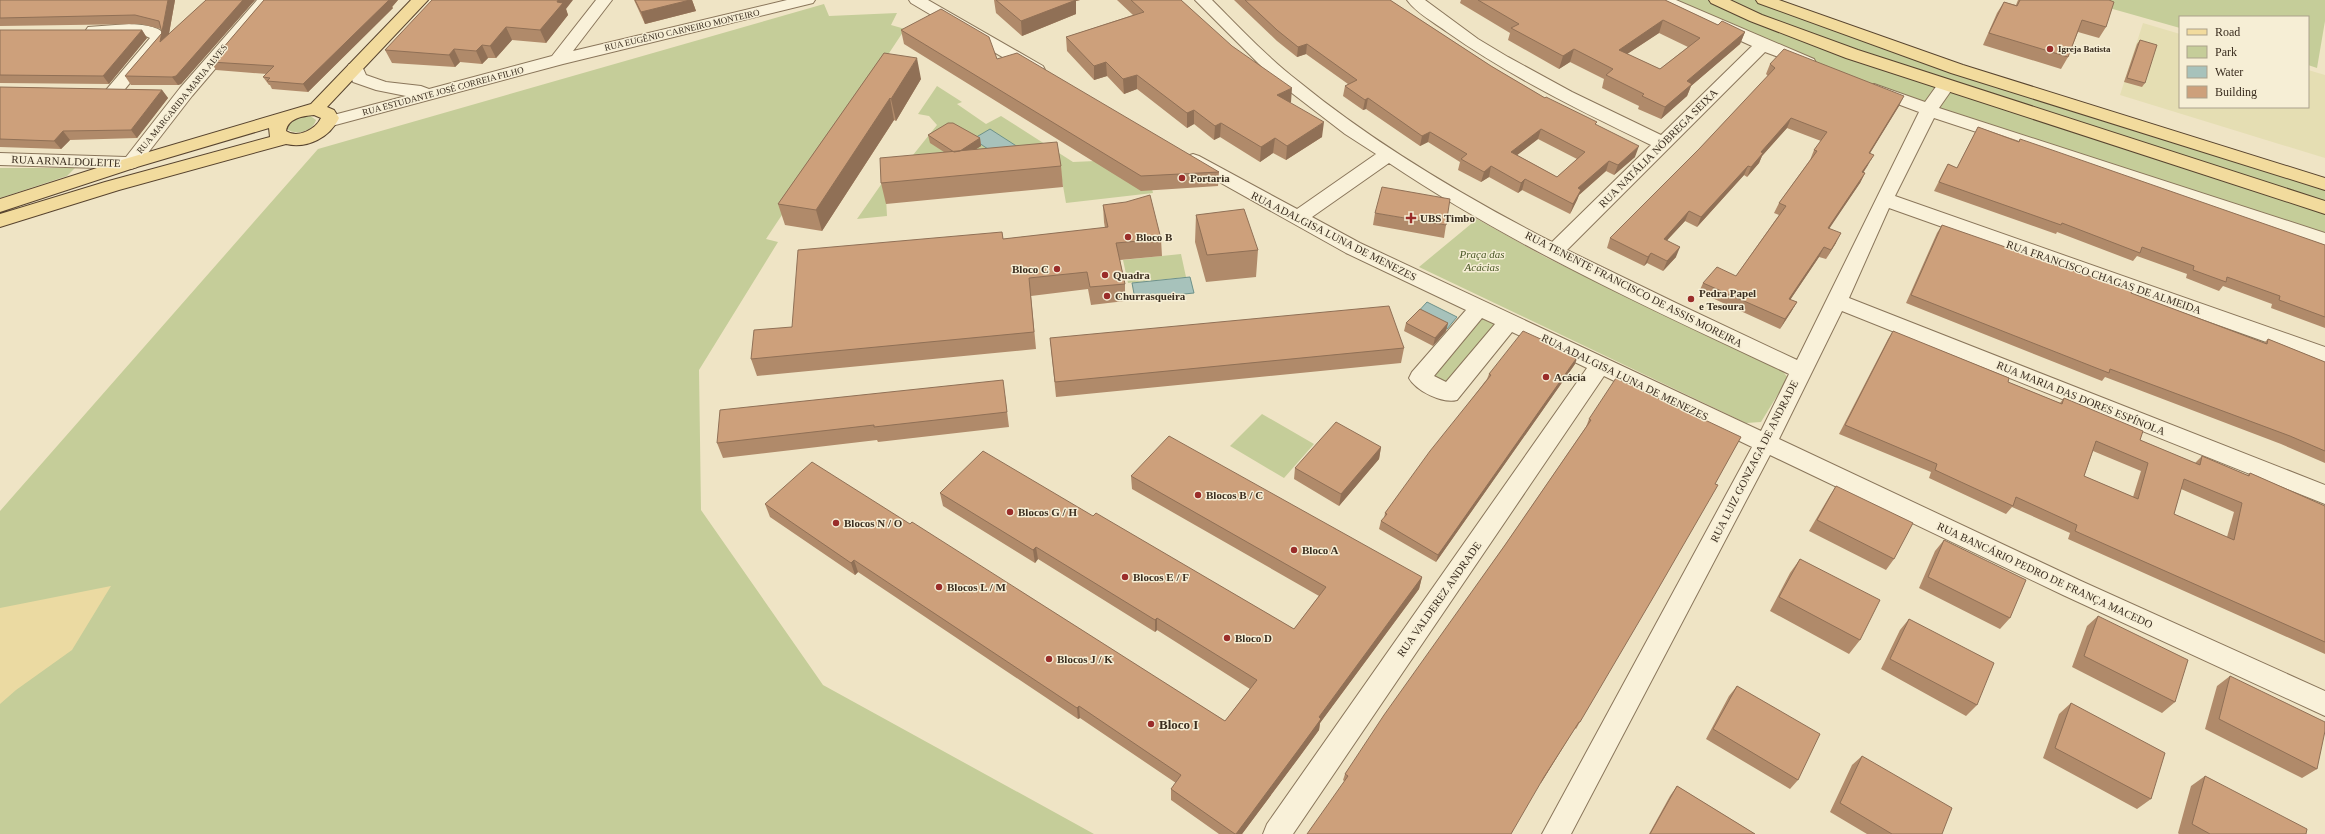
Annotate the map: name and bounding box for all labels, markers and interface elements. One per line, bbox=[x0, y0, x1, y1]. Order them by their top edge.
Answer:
street label: RUA EUGÊNIO CARNEIRO MONTEIRO bbox=[604, 7, 761, 53]
legend bbox=[2179, 16, 2309, 108]
text: Road bbox=[2215, 25, 2240, 39]
street label: RUA MARGARIDA MARIA ALVES bbox=[135, 42, 229, 156]
marker: Igreja Batista bbox=[2045, 44, 2055, 54]
place label: Igreja Batista bbox=[2058, 44, 2111, 54]
text: Park bbox=[2215, 45, 2237, 59]
street label: RUA ESTUDANTE JOSÉ CORREIA FILHO bbox=[361, 64, 525, 117]
text: Water bbox=[2215, 65, 2243, 79]
text: Building bbox=[2215, 85, 2257, 99]
street label: RUA NATÁLIA NÓBREGA SEIXA bbox=[1596, 86, 1720, 210]
street label: RUA ARNALDOLEITE bbox=[11, 153, 121, 169]
place label: Portaria bbox=[1190, 172, 1230, 184]
marker: Portaria bbox=[1177, 173, 1187, 183]
street label: RUA ADALGISA LUNA DE MENEZES bbox=[1249, 189, 1419, 283]
marker: UBS Timbo bbox=[1405, 212, 1417, 224]
place label: UBS Timbo bbox=[1420, 212, 1475, 224]
street label: RUA TENENTE FRANCISCO DE ASSIS MOREIRA bbox=[1523, 229, 1745, 349]
place label: Bloco B bbox=[1136, 231, 1173, 243]
marker: Bloco B bbox=[1123, 232, 1133, 242]
street label: RUA FRANCISCO CHAGAS DE ALMEIDA bbox=[2005, 238, 2203, 316]
park label: Praça das Acácias bbox=[1459, 248, 1504, 273]
place label: Bloco C bbox=[1012, 263, 1049, 275]
marker: Bloco C bbox=[1052, 264, 1062, 274]
place label: Quadra bbox=[1113, 269, 1150, 281]
marker: Quadra bbox=[1100, 270, 1110, 280]
place label: Pedra Papel e Tesoura bbox=[1699, 287, 1756, 312]
place label: Churrasqueira bbox=[1115, 290, 1186, 302]
marker: Churrasqueira bbox=[1102, 291, 1112, 301]
marker: Pedra Papel e Tesoura bbox=[1686, 294, 1696, 304]
street label: RUA ADALGISA LUNA DE MENEZES bbox=[1540, 331, 1710, 423]
street label: RUA MARIA DAS DORES ESPÍNOLA bbox=[1995, 359, 2167, 437]
place label: Acácia bbox=[1554, 371, 1586, 383]
marker: Acácia bbox=[1541, 372, 1551, 382]
street label: RUA LUIZ GONZAGA DE ANDRADE bbox=[1708, 378, 1800, 544]
place label: Blocos B / C bbox=[1206, 489, 1263, 501]
marker: Blocos B / C bbox=[1193, 490, 1203, 500]
place label: Blocos G / H bbox=[1018, 506, 1077, 518]
marker: Blocos G / H bbox=[1005, 507, 1015, 517]
place label: Blocos N / O bbox=[844, 517, 903, 529]
marker: Blocos N / O bbox=[831, 518, 841, 528]
street label: RUA BANCÁRIO PEDRO DE FRANÇA MACEDO bbox=[1935, 520, 2155, 630]
street label: RUA VALDEREZ ANDRADE bbox=[1395, 539, 1484, 659]
place label: Bloco A bbox=[1302, 544, 1338, 556]
marker: Bloco A bbox=[1289, 545, 1299, 555]
place label: Blocos E / F bbox=[1133, 571, 1189, 583]
marker: Blocos E / F bbox=[1120, 572, 1130, 582]
place label: Blocos L / M bbox=[947, 581, 1007, 593]
marker: Blocos L / M bbox=[934, 582, 944, 592]
place label: Bloco D bbox=[1235, 632, 1272, 644]
marker: Bloco D bbox=[1222, 633, 1232, 643]
place label: Blocos J / K bbox=[1057, 653, 1113, 665]
marker: Blocos J / K bbox=[1044, 654, 1054, 664]
place label: Bloco I bbox=[1159, 717, 1198, 732]
marker: Bloco I bbox=[1146, 719, 1156, 729]

